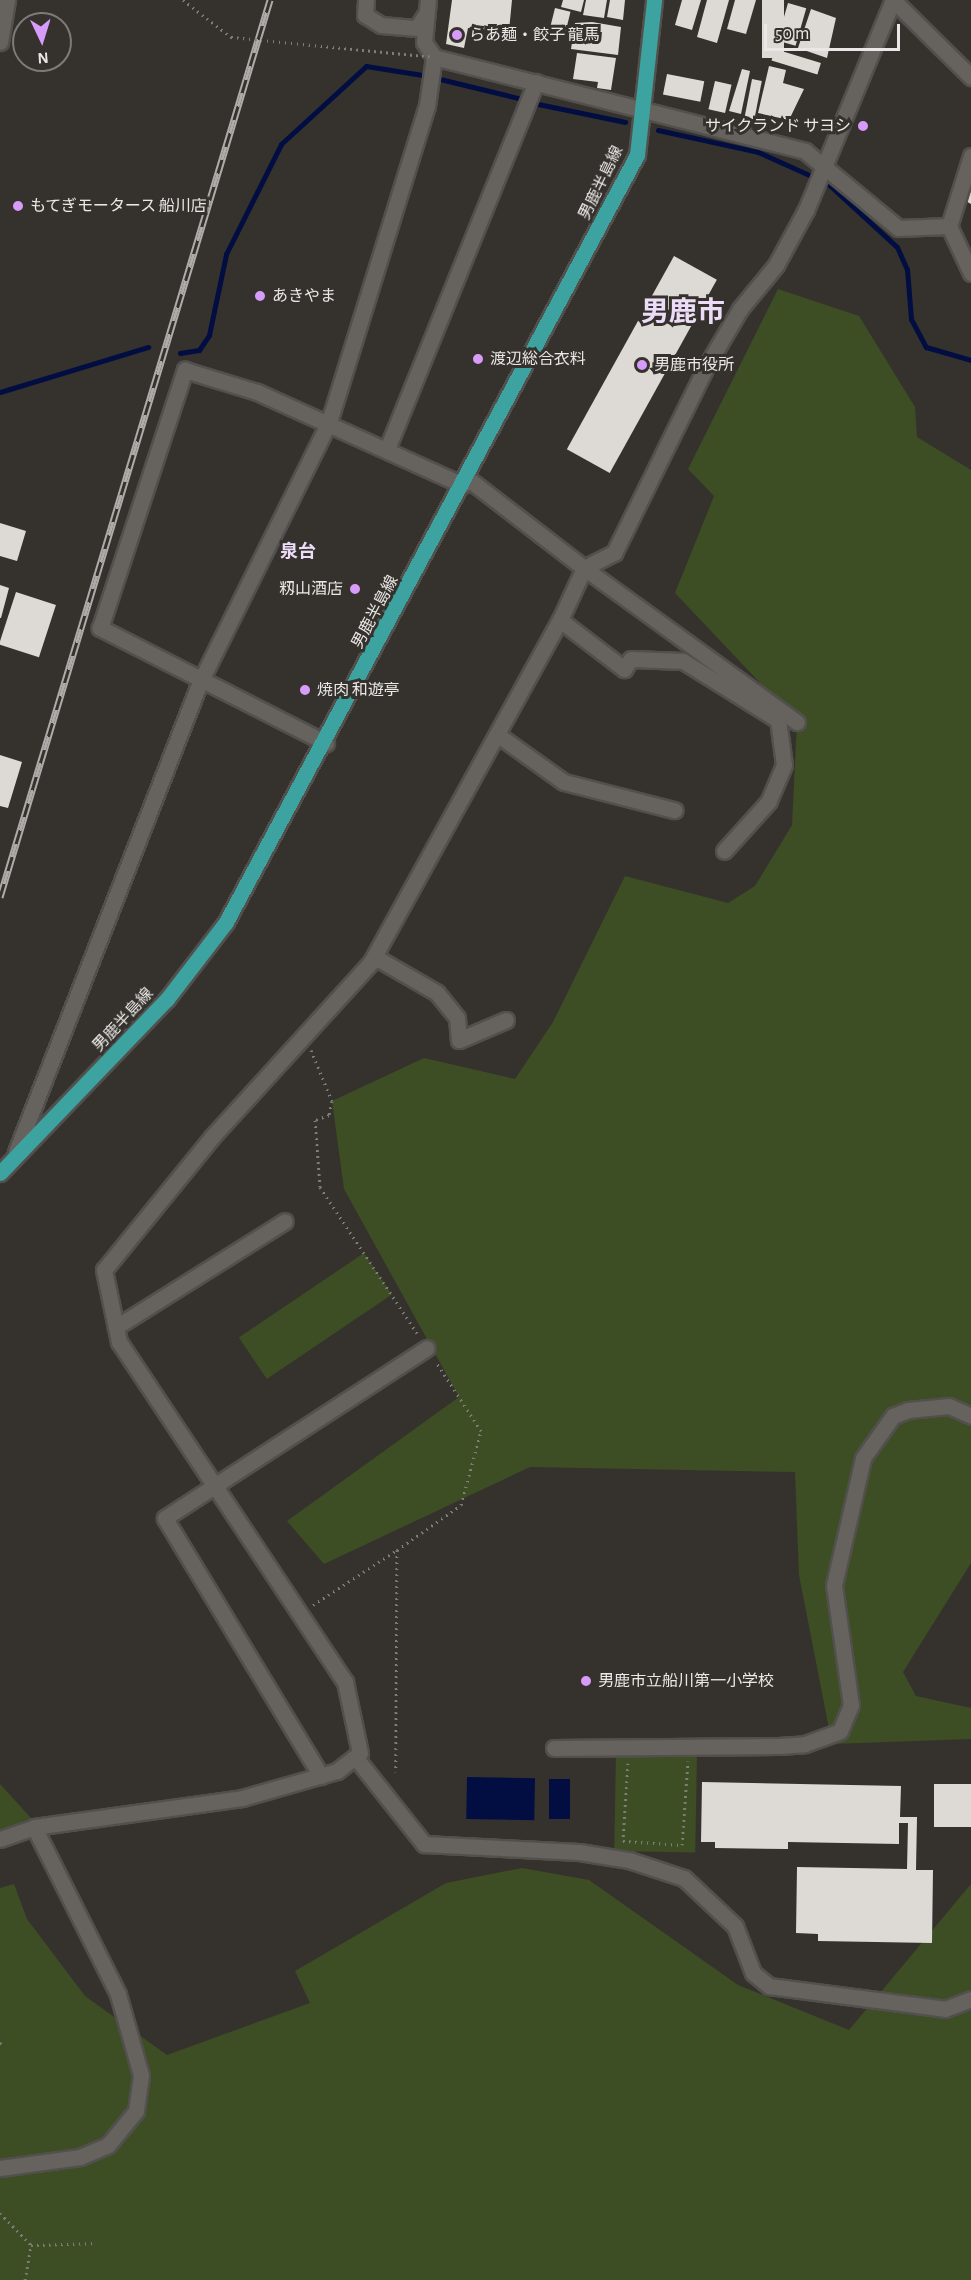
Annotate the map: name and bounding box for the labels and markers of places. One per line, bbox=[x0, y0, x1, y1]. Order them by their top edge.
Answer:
place label: らあ麺・餃子 龍馬 bbox=[469, 25, 600, 45]
marker: らあ麺・餃子 龍馬 bbox=[450, 28, 464, 42]
place label: サイクランド サヨシ bbox=[704, 116, 851, 136]
marker: サイクランド サヨシ bbox=[856, 119, 870, 133]
place label: もてぎモータース 船川店 bbox=[30, 196, 209, 216]
marker: もてぎモータース 船川店 bbox=[11, 199, 25, 213]
place label: あきやま bbox=[272, 286, 336, 306]
marker: あきやま bbox=[253, 289, 267, 303]
place label: 渡辺総合衣料 bbox=[490, 349, 586, 369]
marker: 渡辺総合衣料 bbox=[471, 352, 485, 366]
place label: 男鹿市役所 bbox=[654, 355, 734, 375]
marker: 男鹿市役所 bbox=[635, 358, 649, 372]
place label: 籾山酒店 bbox=[279, 579, 343, 599]
marker: 籾山酒店 bbox=[348, 582, 362, 596]
place label: 焼肉 和遊亭 bbox=[317, 680, 400, 700]
marker: 焼肉 和遊亭 bbox=[298, 683, 312, 697]
place label: 男鹿市立船川第一小学校 bbox=[598, 1671, 774, 1691]
marker: 男鹿市立船川第一小学校 bbox=[579, 1674, 593, 1688]

